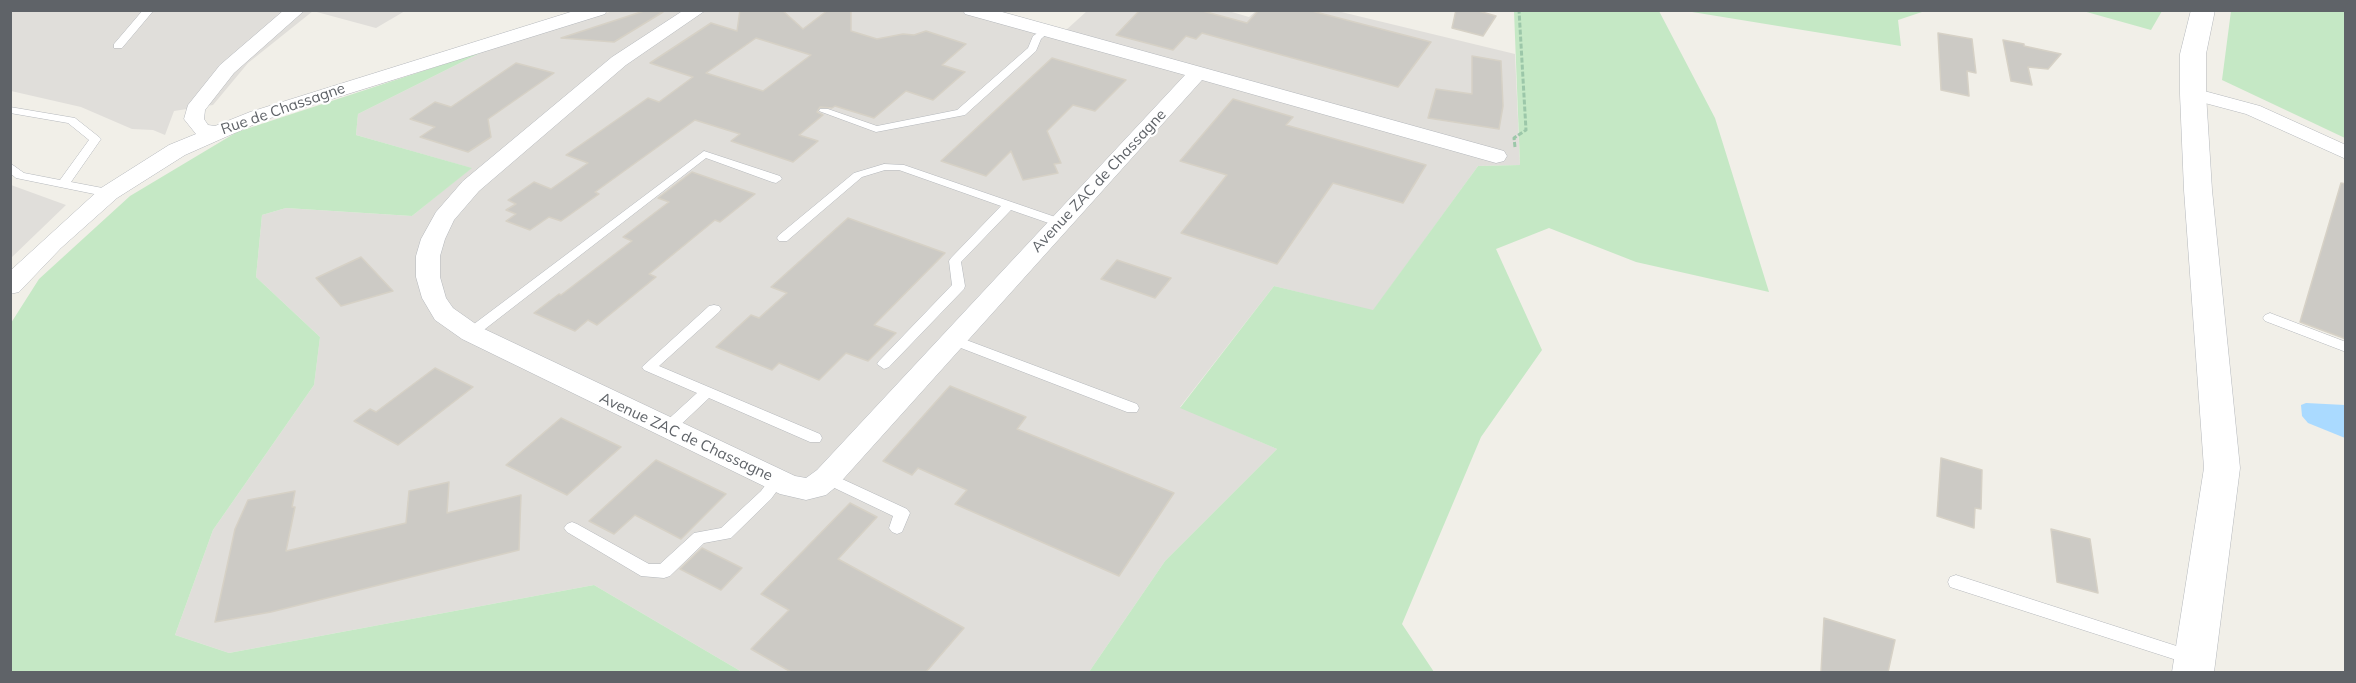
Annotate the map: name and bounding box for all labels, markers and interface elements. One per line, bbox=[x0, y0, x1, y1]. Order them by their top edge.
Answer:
street label: Rue de Chassagne bbox=[219, 79, 347, 139]
street label: Avenue ZAC de Chassagne bbox=[1028, 106, 1170, 256]
street label: Avenue ZAC de Chassagne bbox=[597, 389, 775, 485]

